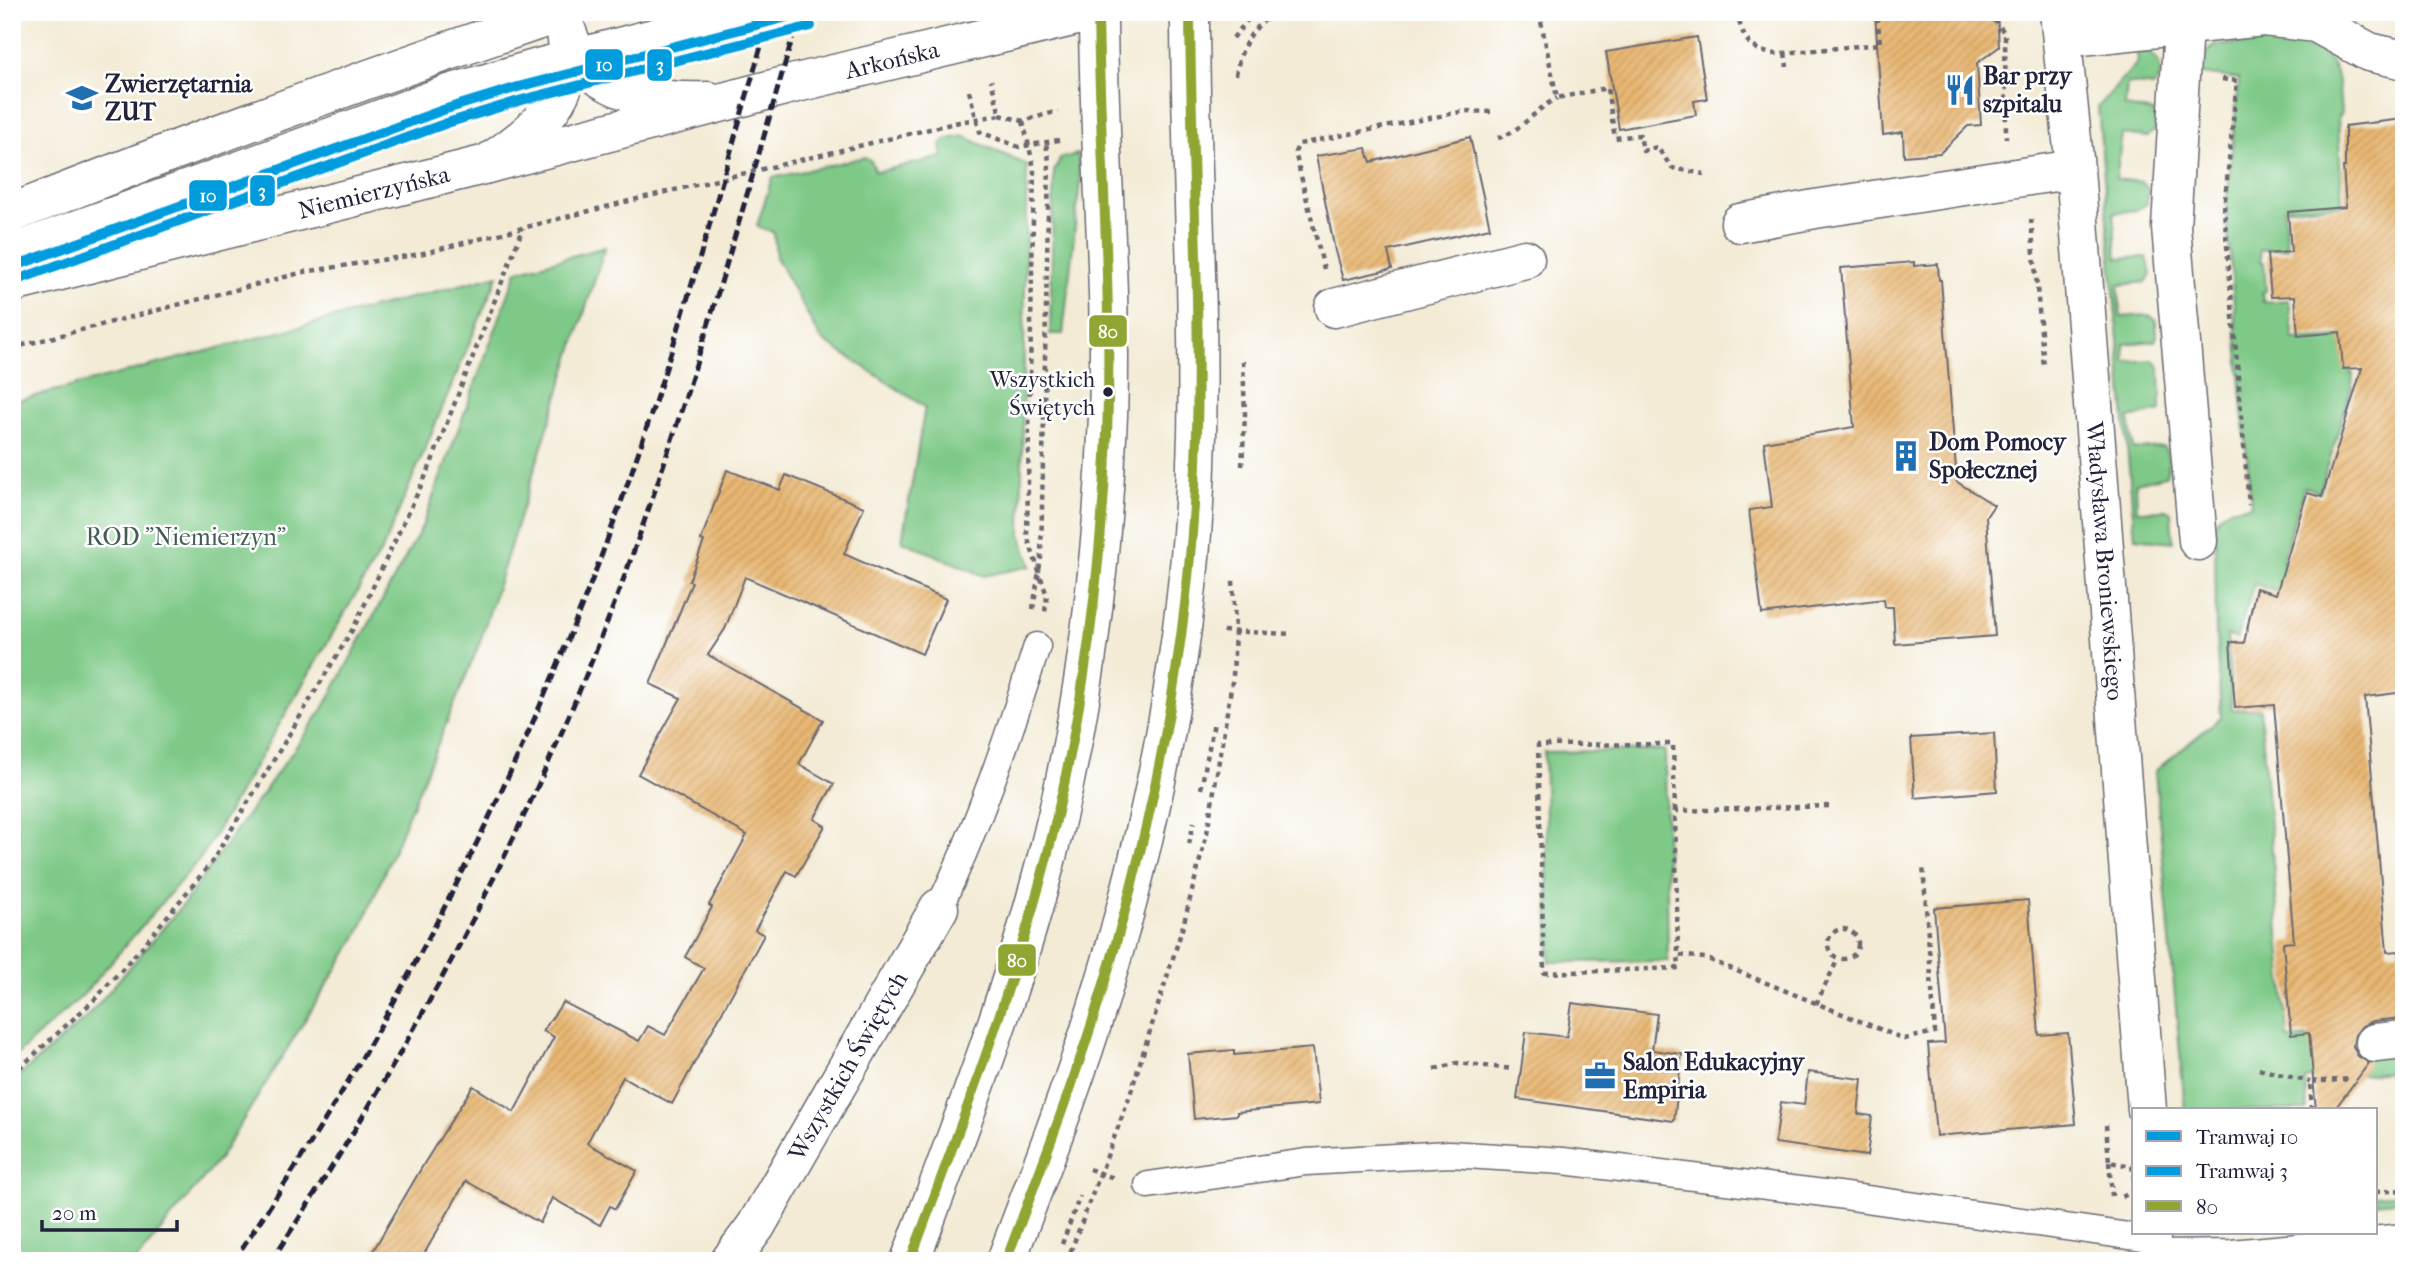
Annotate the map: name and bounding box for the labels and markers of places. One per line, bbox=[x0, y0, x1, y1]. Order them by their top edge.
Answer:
place label: Bar przy szpitalu bbox=[1983, 62, 2073, 118]
place label: Zwierzętarnia ZUT bbox=[105, 70, 253, 126]
restaurant icon: Bar przy szpitalu bbox=[1943, 73, 1977, 107]
school or university icon: Zwierzętarnia ZUT bbox=[65, 81, 99, 115]
place label: Wszystkich Świętych bbox=[989, 367, 1096, 421]
marker: Wszystkich Świętych bbox=[1101, 385, 1115, 399]
place label: Dom Pomocy Społecznej bbox=[1929, 428, 2067, 484]
building icon: Dom Pomocy Społecznej bbox=[1889, 439, 1923, 473]
place label: Salon Edukacyjny Empiria bbox=[1623, 1048, 1805, 1104]
office icon: Salon Edukacyjny Empiria bbox=[1583, 1059, 1617, 1093]

